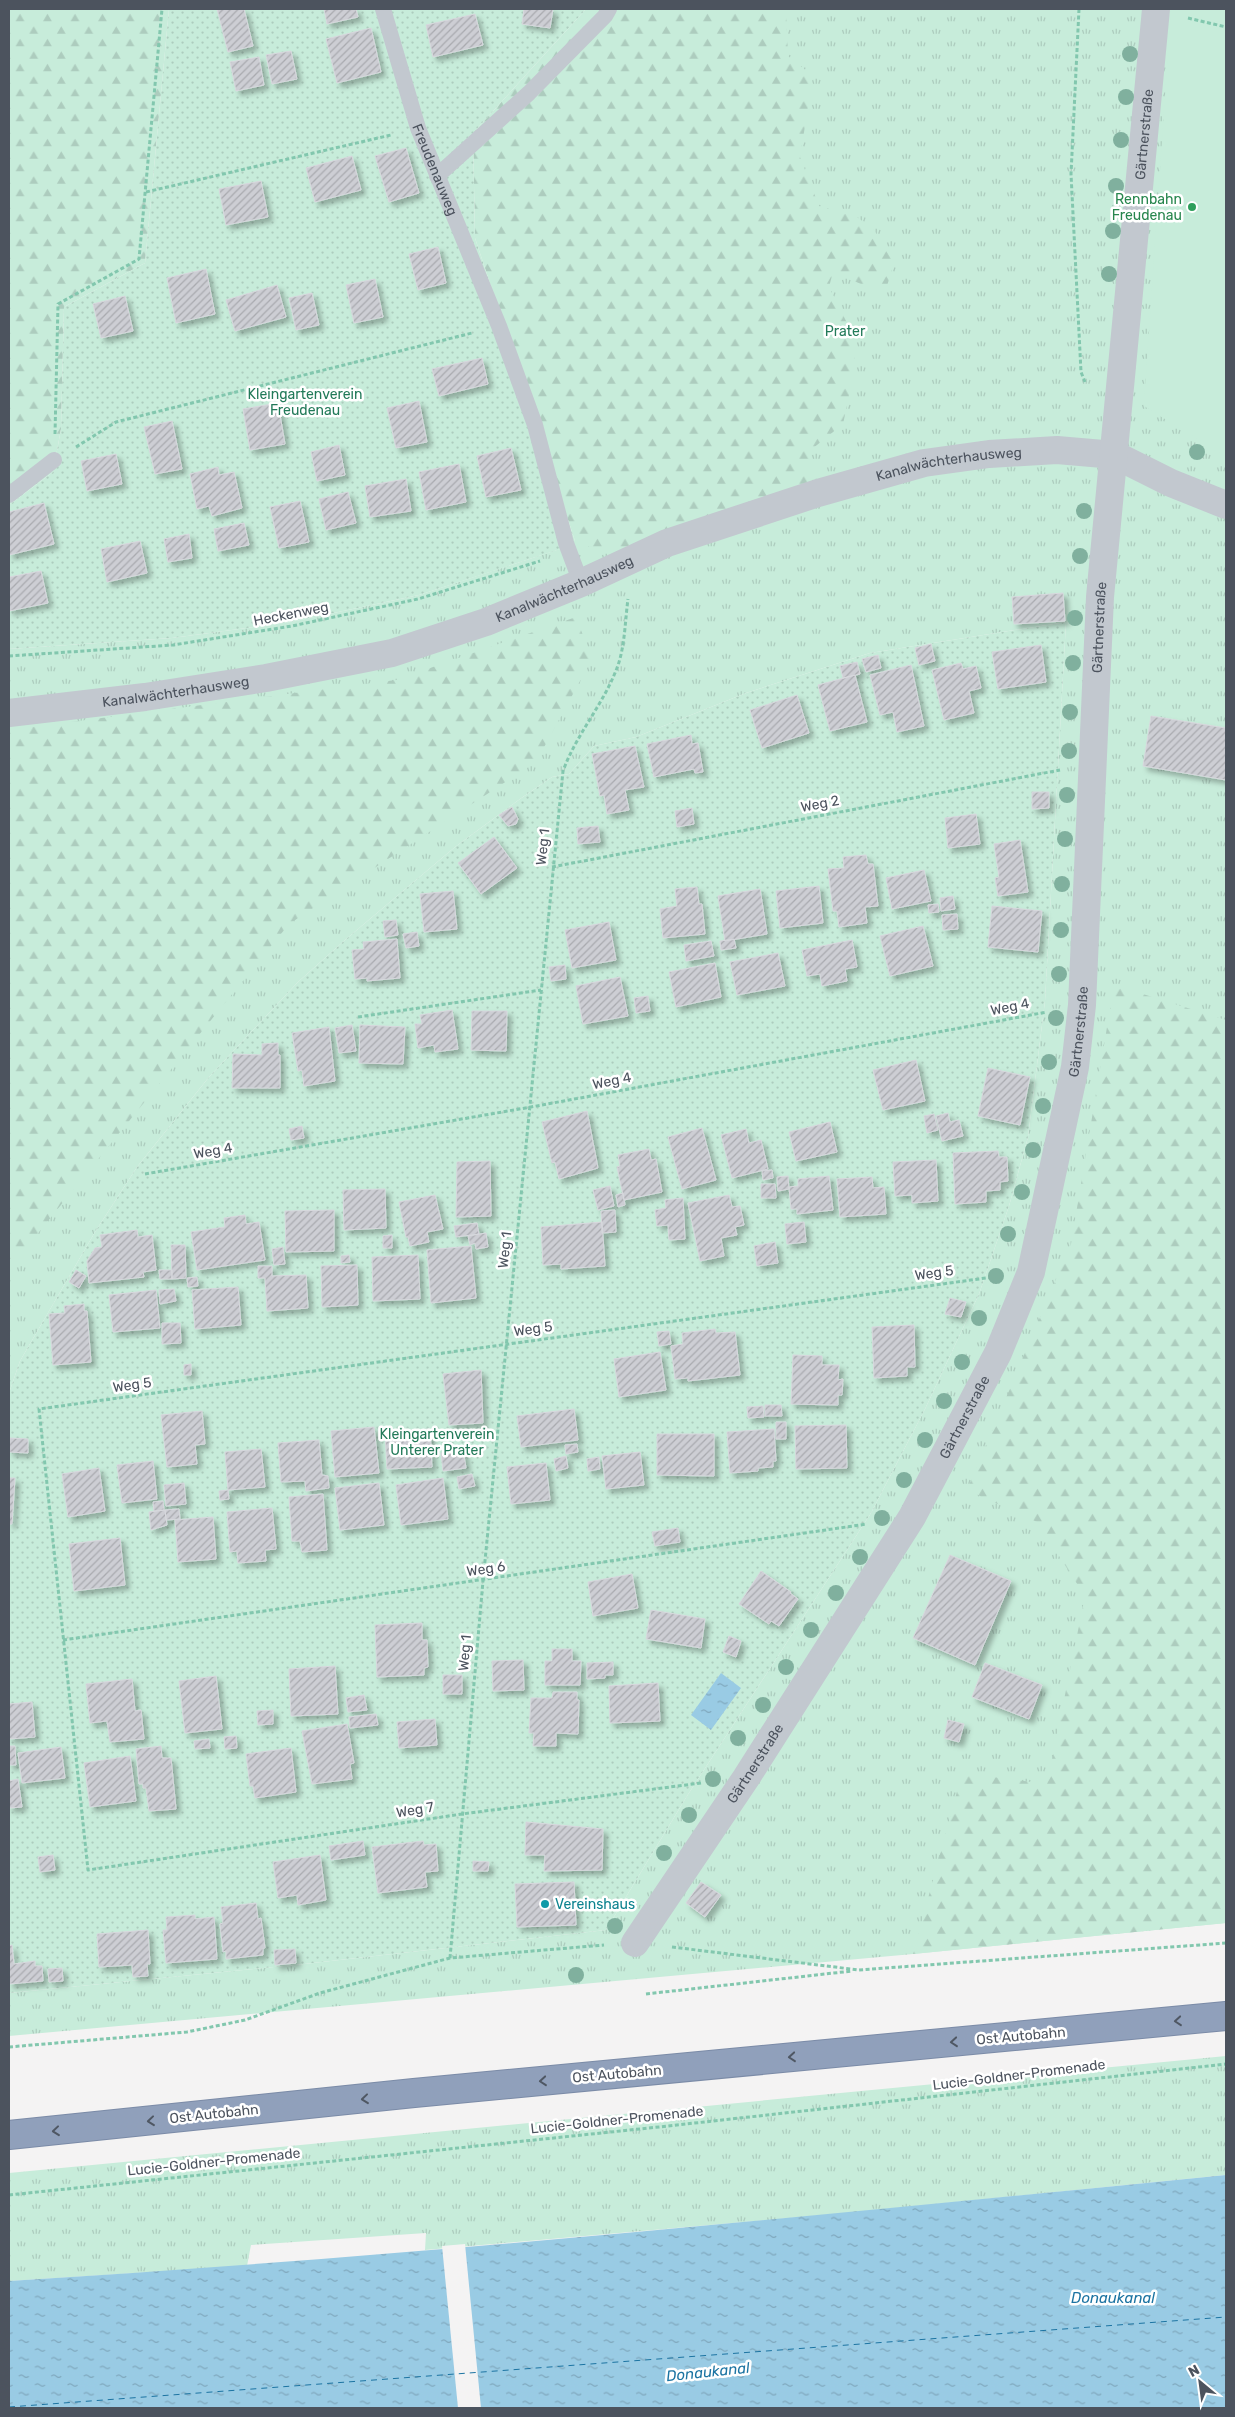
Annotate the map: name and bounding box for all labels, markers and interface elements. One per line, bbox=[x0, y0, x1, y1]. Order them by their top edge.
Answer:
street label: Gärtnerstraße bbox=[1131, 88, 1157, 181]
street label: Freudenauweg bbox=[409, 121, 461, 218]
place label: Rennbahn Freudenau bbox=[1112, 191, 1182, 224]
marker: Rennbahn Freudenau bbox=[1186, 201, 1198, 213]
park label: Prater bbox=[825, 323, 866, 340]
park label: Kleingartenverein Freudenau bbox=[248, 386, 362, 419]
street label: Kanalwächterhausweg bbox=[874, 444, 1022, 485]
street label: Kanalwächterhausweg bbox=[493, 551, 636, 626]
street label: Gärtnerstraße bbox=[1088, 581, 1110, 673]
street label: Heckenweg bbox=[252, 598, 330, 630]
street label: Kanalwächterhausweg bbox=[101, 672, 250, 710]
street label: Weg 2 bbox=[799, 792, 841, 816]
street label: Weg 1 bbox=[533, 828, 553, 866]
street label: Gärtnerstraße bbox=[1065, 986, 1091, 1079]
street label: Weg 4 bbox=[989, 995, 1031, 1019]
street label: Weg 4 bbox=[591, 1069, 633, 1093]
street label: Weg 4 bbox=[192, 1139, 234, 1163]
street label: Weg 1 bbox=[495, 1231, 515, 1269]
street label: Weg 5 bbox=[914, 1262, 954, 1284]
street label: Weg 5 bbox=[513, 1318, 553, 1340]
street label: Gärtnerstraße bbox=[936, 1373, 993, 1462]
street label: Weg 5 bbox=[112, 1374, 152, 1396]
park label: Kleingartenverein Unterer Prater bbox=[380, 1426, 494, 1459]
street label: Weg 6 bbox=[466, 1558, 506, 1580]
street label: Weg 1 bbox=[455, 1634, 475, 1672]
street label: Gärtnerstraße bbox=[723, 1720, 787, 1806]
street label: Weg 7 bbox=[395, 1799, 435, 1821]
place label: Vereinshaus bbox=[555, 1896, 635, 1913]
marker: Vereinshaus bbox=[539, 1898, 551, 1910]
one-way arrow bbox=[1173, 2015, 1181, 2026]
street label: Ost Autobahn bbox=[976, 2024, 1066, 2048]
one-way arrow bbox=[950, 2036, 958, 2047]
one-way arrow bbox=[788, 2052, 796, 2063]
street label: Lucie-Goldner-Promenade bbox=[932, 2056, 1106, 2094]
street label: Ost Autobahn bbox=[572, 2062, 662, 2086]
one-way arrow bbox=[539, 2075, 547, 2086]
one-way arrow bbox=[361, 2093, 369, 2104]
street label: Ost Autobahn bbox=[169, 2101, 259, 2127]
street label: Lucie-Goldner-Promenade bbox=[530, 2102, 704, 2138]
one-way arrow bbox=[147, 2115, 155, 2126]
one-way arrow bbox=[52, 2125, 60, 2136]
street label: Lucie-Goldner-Promenade bbox=[127, 2144, 301, 2180]
water label: Donaukanal bbox=[1071, 2289, 1155, 2307]
north arrow bbox=[1175, 2357, 1225, 2407]
water label: Donaukanal bbox=[665, 2359, 751, 2385]
text: N bbox=[1185, 2361, 1202, 2381]

